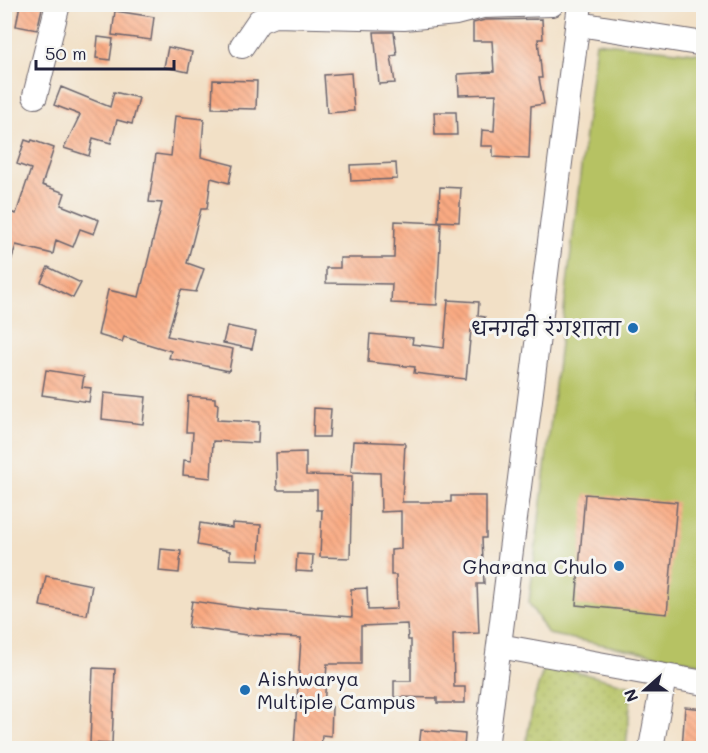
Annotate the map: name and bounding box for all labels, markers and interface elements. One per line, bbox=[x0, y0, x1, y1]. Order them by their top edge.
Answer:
scale bar bbox=[36, 33, 174, 71]
text: 50 m bbox=[45, 41, 87, 65]
place label: धनगढी रंगशाला bbox=[472, 314, 622, 341]
marker: धनगढी रंगशाला bbox=[626, 321, 640, 335]
place label: Gharana Chulo bbox=[463, 553, 607, 579]
marker: Gharana Chulo bbox=[612, 559, 626, 573]
north arrow bbox=[615, 660, 675, 720]
place label: Aishwarya Multiple Campus bbox=[257, 665, 416, 714]
marker: Aishwarya Multiple Campus bbox=[238, 683, 252, 697]
text: N bbox=[619, 686, 643, 705]

